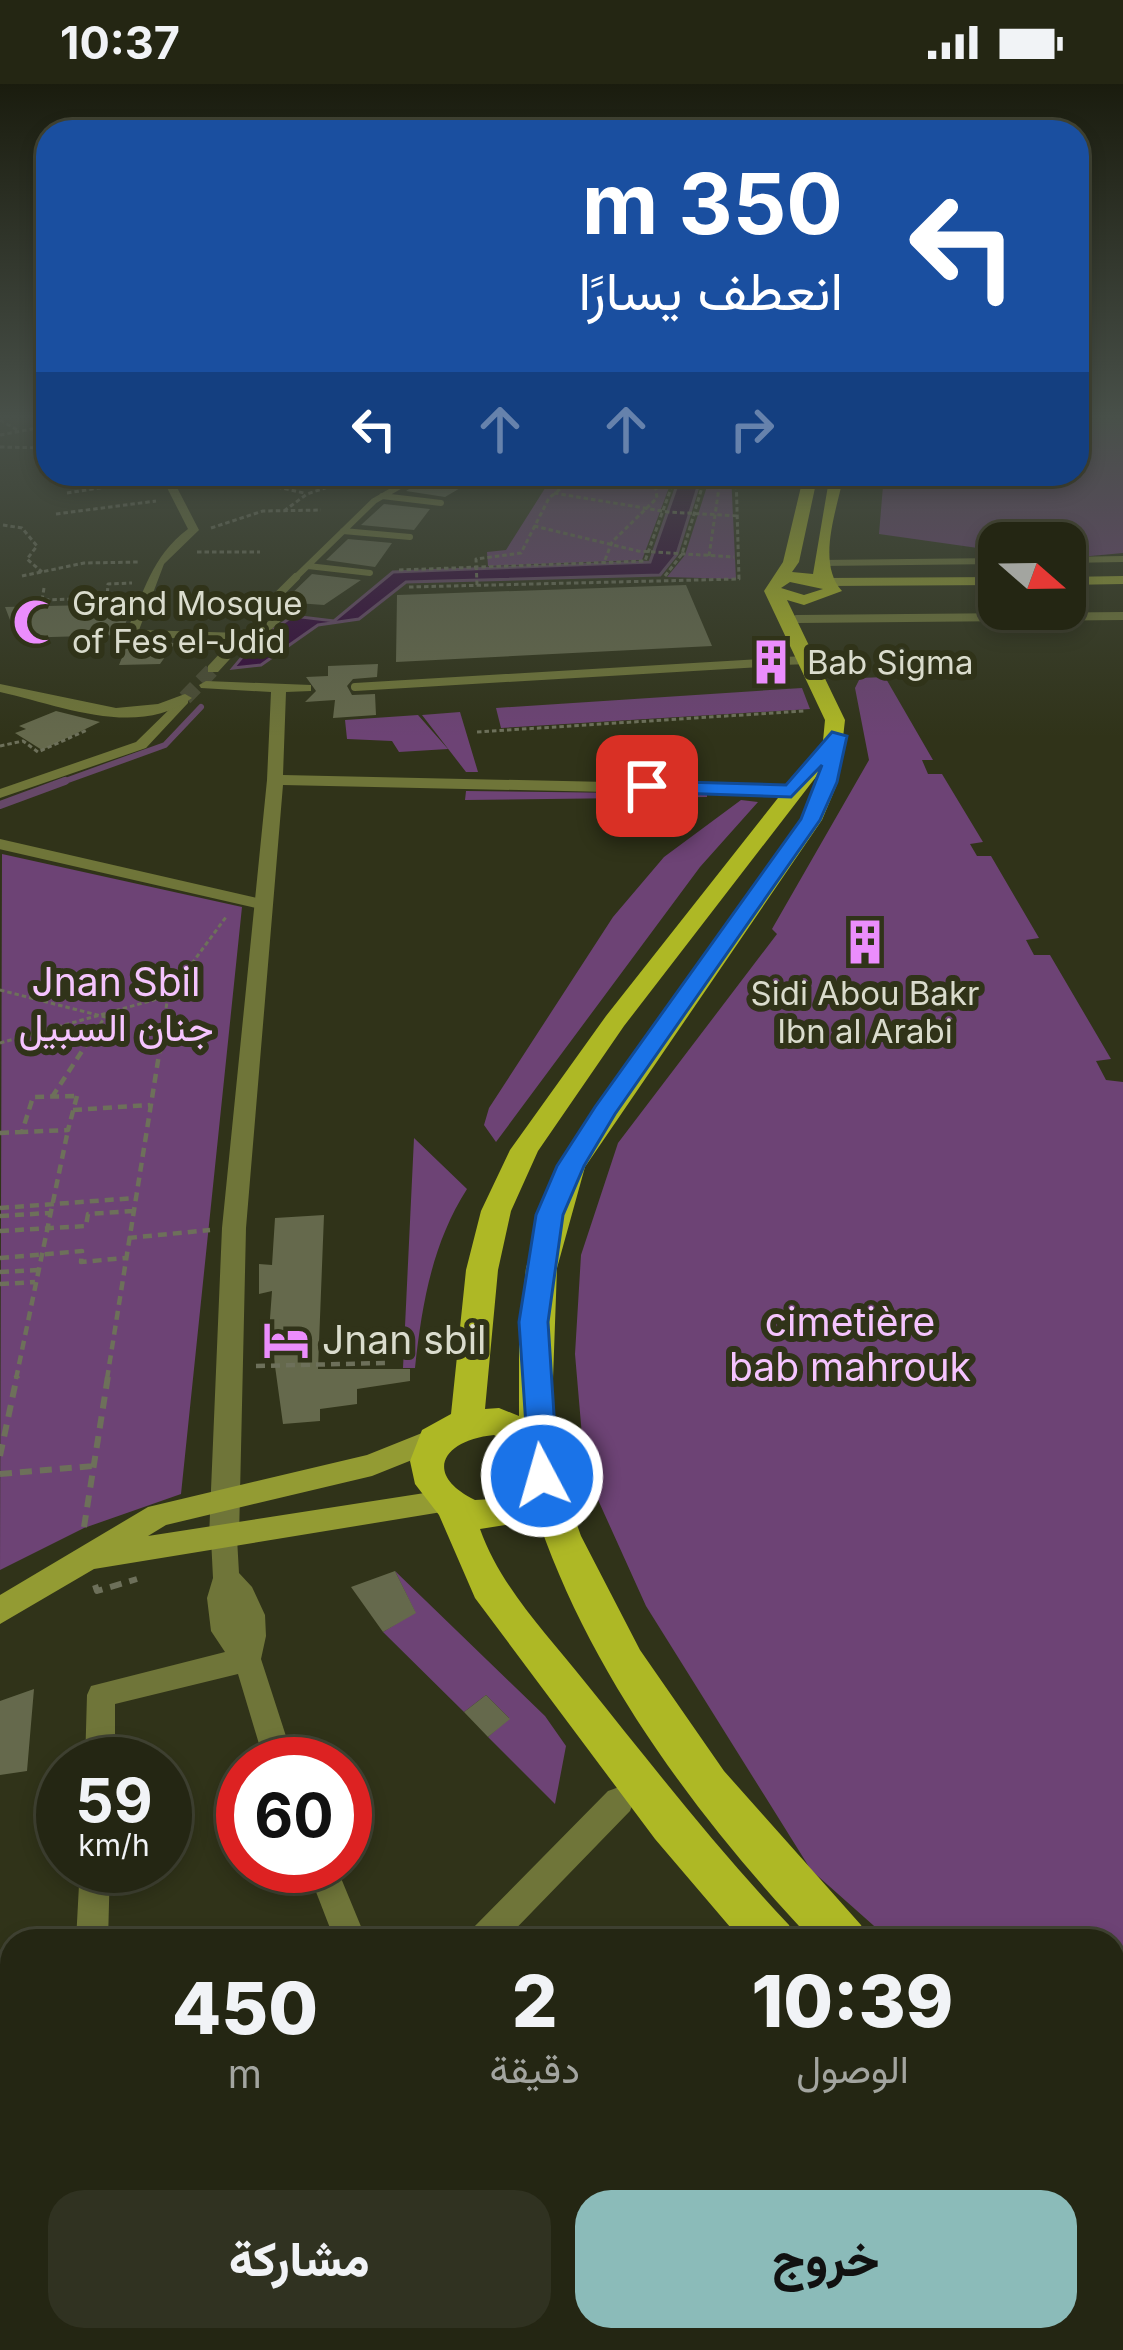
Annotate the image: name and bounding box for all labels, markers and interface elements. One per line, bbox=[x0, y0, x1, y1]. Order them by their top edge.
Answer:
text: 10:37 bbox=[60, 15, 180, 70]
text: 350 m bbox=[582, 153, 843, 254]
icon: left bbox=[885, 168, 1041, 324]
text: انعطف يسارًا bbox=[579, 258, 843, 323]
icon: left bbox=[341, 396, 407, 462]
icon: ahead bbox=[467, 396, 533, 462]
icon: ahead bbox=[593, 396, 659, 462]
icon: right bbox=[719, 396, 785, 462]
north arrow bbox=[978, 522, 1086, 630]
map controls bbox=[978, 522, 1086, 630]
place label: Grand Mosque of Fes el-Jdid bbox=[72, 583, 303, 661]
mosque icon: Grand Mosque of Fes el-Jdid bbox=[11, 597, 61, 647]
building icon: Bab Sigma bbox=[746, 637, 796, 687]
place label: Bab Sigma bbox=[807, 642, 973, 682]
pin bbox=[596, 735, 698, 837]
icon: arrive bbox=[614, 753, 680, 819]
building icon: Sidi Abou Bakr Ibn al Arabi bbox=[840, 917, 890, 967]
park label: Jnan Sbil جنان السبيل bbox=[18, 958, 214, 1051]
place label: Sidi Abou Bakr Ibn al Arabi bbox=[751, 973, 979, 1051]
park label: cimetière bab mahrouk bbox=[729, 1298, 971, 1390]
hotel icon: Jnan sbil bbox=[261, 1315, 311, 1365]
place label: Jnan sbil bbox=[322, 1316, 487, 1363]
position arrow bbox=[479, 1413, 605, 1539]
speed limit sign: 60 bbox=[216, 1737, 372, 1893]
text: 59 bbox=[75, 1764, 153, 1836]
text: km/h bbox=[78, 1827, 150, 1863]
text: 2 bbox=[512, 1957, 558, 2044]
text: 10:39 bbox=[751, 1957, 953, 2044]
text: 450 bbox=[172, 1964, 318, 2051]
text: دقيقة bbox=[490, 2045, 580, 2092]
text: الوصول bbox=[796, 2045, 909, 2092]
text: m bbox=[228, 2050, 262, 2097]
button: مشاركة bbox=[48, 2190, 551, 2328]
button: خروج bbox=[575, 2190, 1077, 2328]

